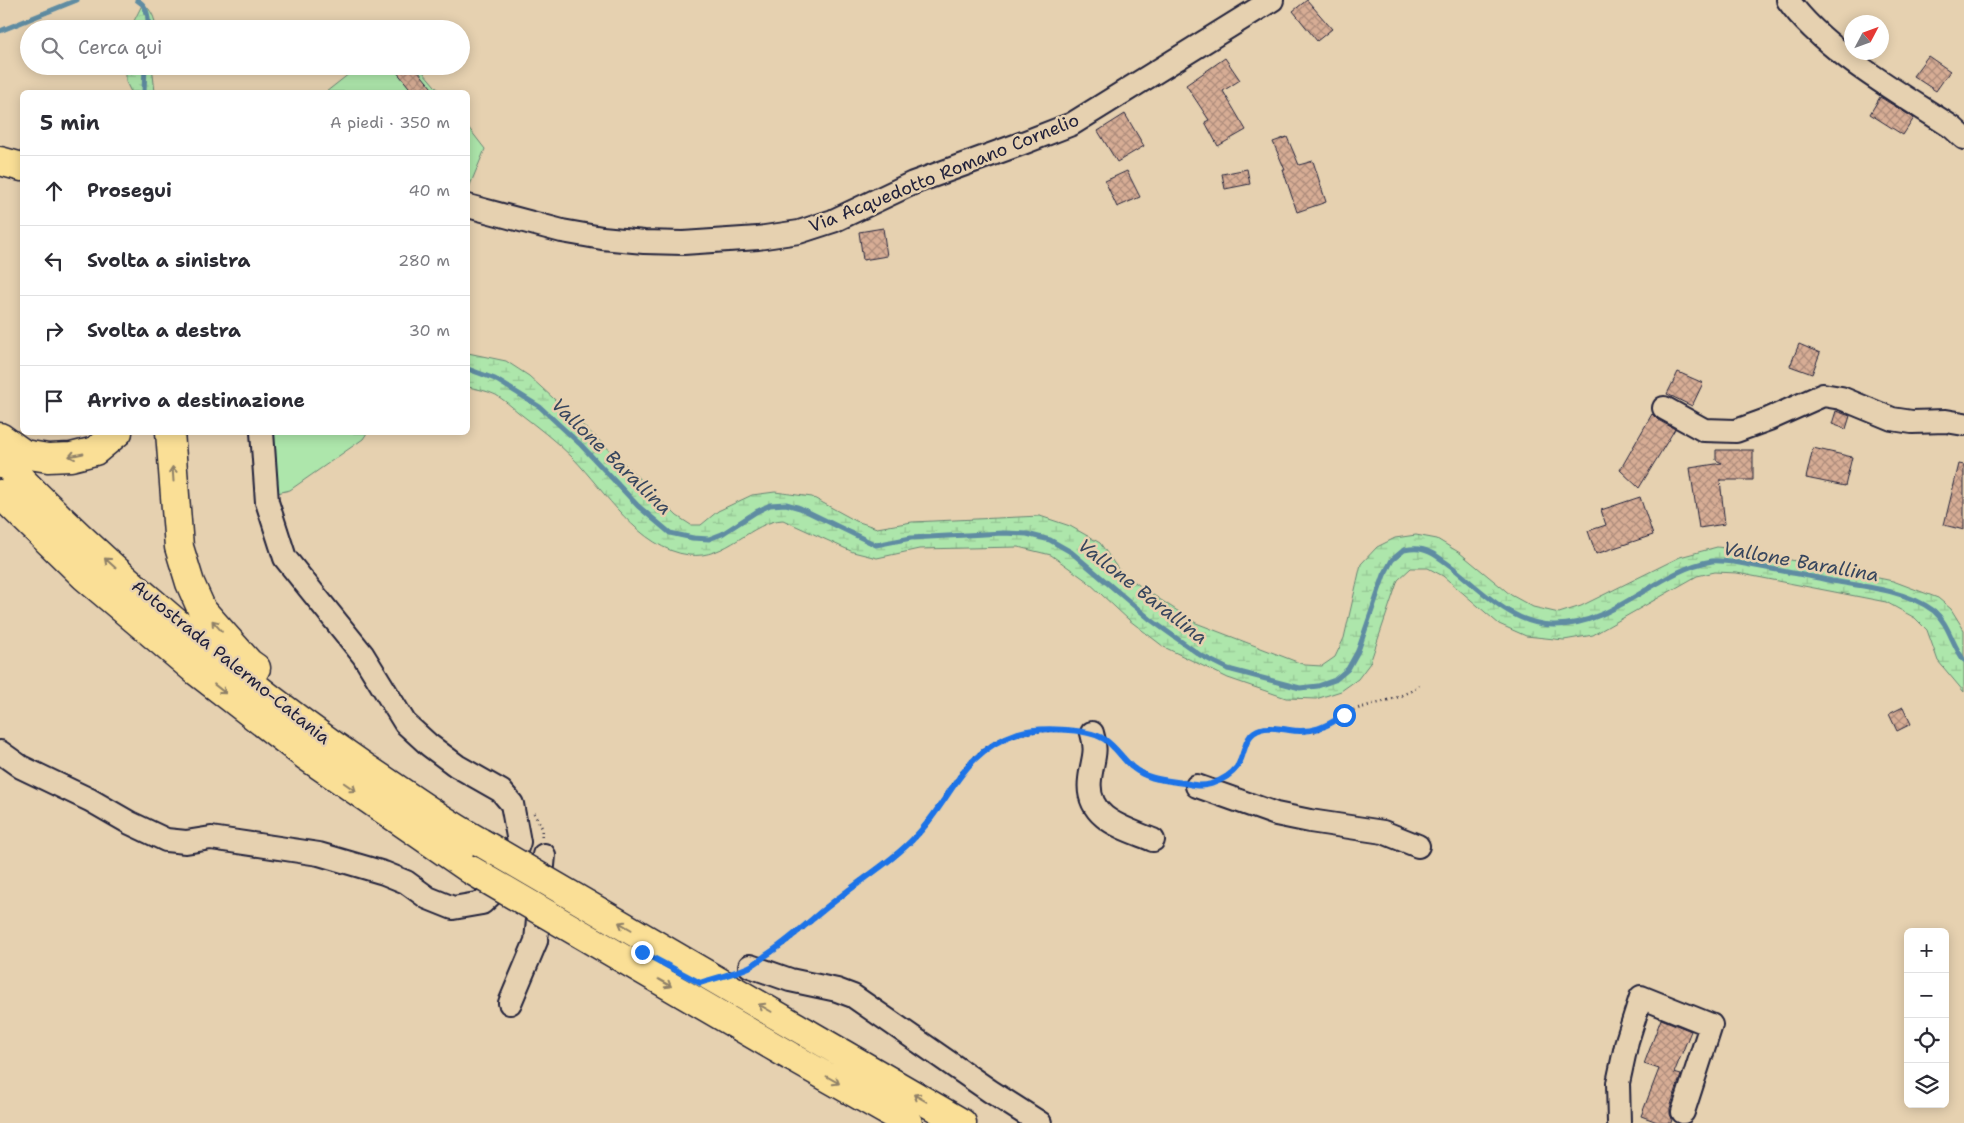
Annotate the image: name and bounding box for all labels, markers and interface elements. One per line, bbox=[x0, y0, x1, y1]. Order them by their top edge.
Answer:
north arrow bbox=[1844, 15, 1889, 60]
search box bbox=[20, 20, 470, 75]
icon: search bbox=[38, 34, 66, 62]
text: Cerca qui bbox=[78, 35, 162, 60]
street label: Via Acquedotto Romano Cornelio bbox=[805, 108, 1083, 238]
text: 5 min bbox=[40, 109, 100, 137]
text: A piedi · 350 m bbox=[330, 112, 450, 133]
icon: ahead bbox=[40, 177, 68, 205]
text: Prosegui bbox=[87, 178, 172, 203]
text: 40 m bbox=[408, 180, 450, 201]
icon: left bbox=[40, 247, 68, 275]
text: Svolta a sinistra bbox=[87, 248, 250, 273]
text: 280 m bbox=[398, 250, 450, 271]
icon: right bbox=[40, 317, 68, 345]
text: Svolta a destra bbox=[87, 318, 241, 343]
text: 30 m bbox=[409, 320, 450, 341]
icon: arrive bbox=[40, 387, 68, 415]
text: Arrivo a destinazione bbox=[87, 388, 305, 413]
water label: Vallone Barallina bbox=[546, 392, 677, 520]
one-way arrow bbox=[69, 451, 85, 460]
one-way arrow bbox=[169, 466, 178, 482]
water label: Vallone Barallina bbox=[1073, 533, 1213, 650]
water label: Vallone Barallina bbox=[1721, 535, 1881, 588]
one-way arrow bbox=[103, 557, 116, 569]
street label: Autostrada Palermo-Catania bbox=[127, 574, 335, 750]
one-way arrow bbox=[211, 619, 223, 632]
one-way arrow bbox=[213, 683, 226, 694]
route start bbox=[1333, 704, 1356, 727]
one-way arrow bbox=[342, 782, 356, 792]
one-way arrow bbox=[618, 921, 632, 931]
map controls bbox=[1904, 928, 1949, 1108]
button: + bbox=[1904, 928, 1949, 973]
route end bbox=[631, 941, 654, 964]
button: − bbox=[1904, 973, 1949, 1018]
one-way arrow bbox=[657, 978, 671, 988]
one-way arrow bbox=[758, 1003, 773, 1012]
button: locate bbox=[1904, 1018, 1949, 1063]
button: layers bbox=[1904, 1063, 1949, 1108]
one-way arrow bbox=[825, 1075, 840, 1085]
one-way arrow bbox=[914, 1093, 928, 1103]

